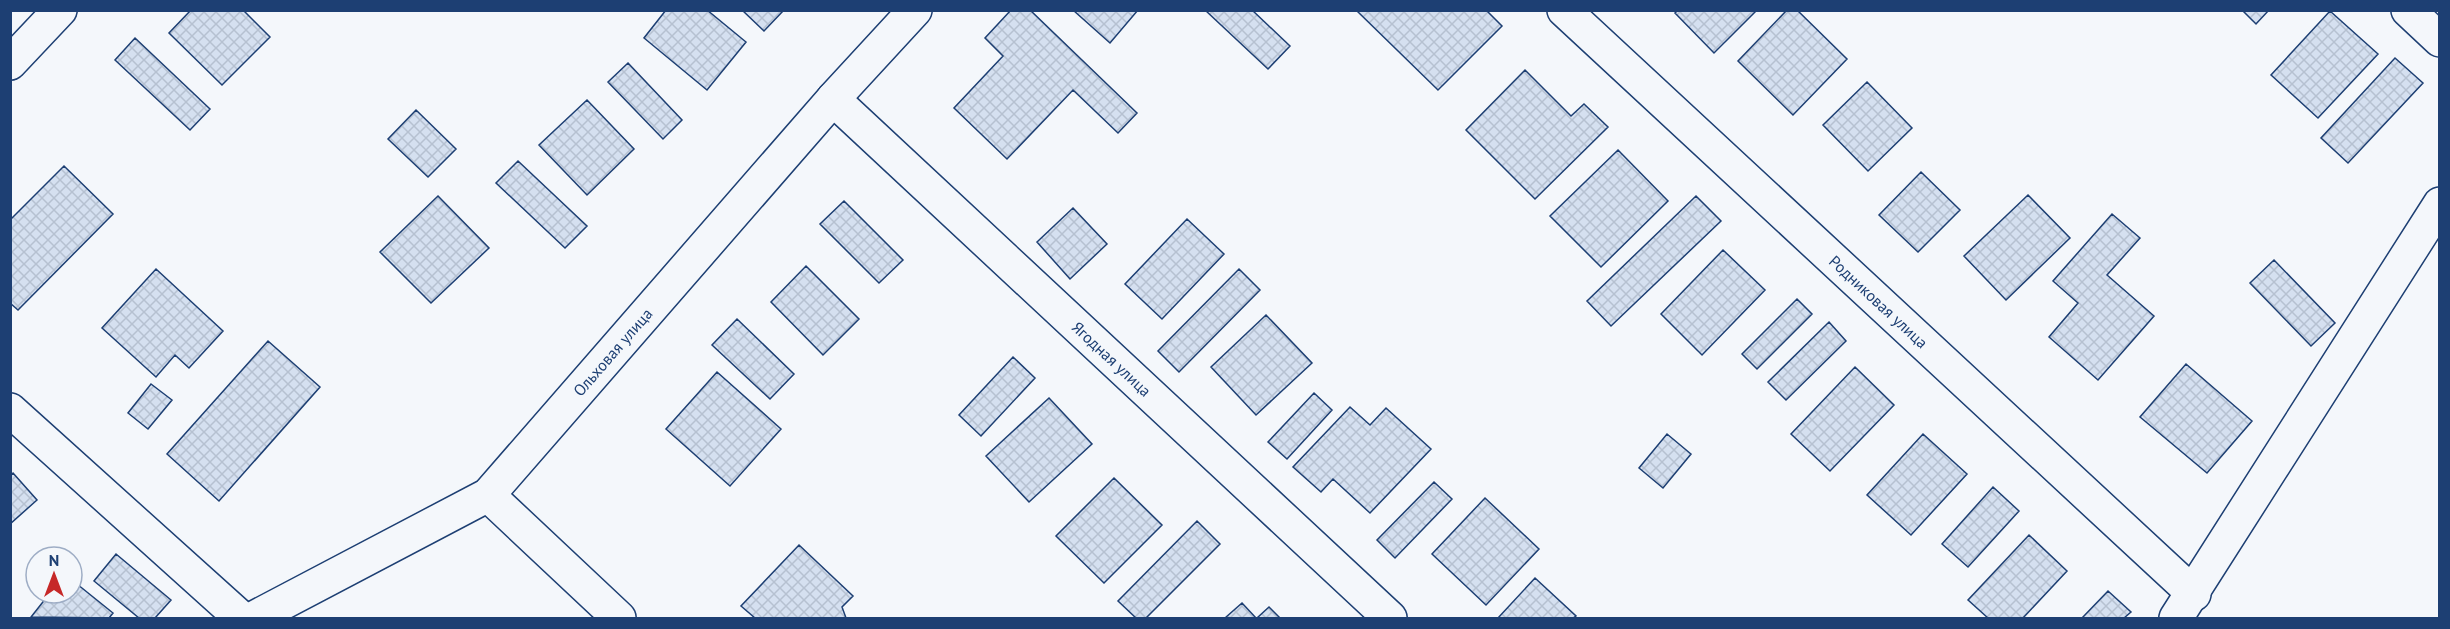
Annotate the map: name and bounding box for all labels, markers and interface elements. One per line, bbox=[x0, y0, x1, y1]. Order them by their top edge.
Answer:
street label: Родниковая улица bbox=[1825, 251, 1932, 352]
street label: Ольховая улица bbox=[569, 304, 656, 400]
street label: Ягодная улица bbox=[1068, 317, 1156, 401]
north arrow bbox=[24, 545, 84, 605]
text: N bbox=[49, 550, 59, 570]

